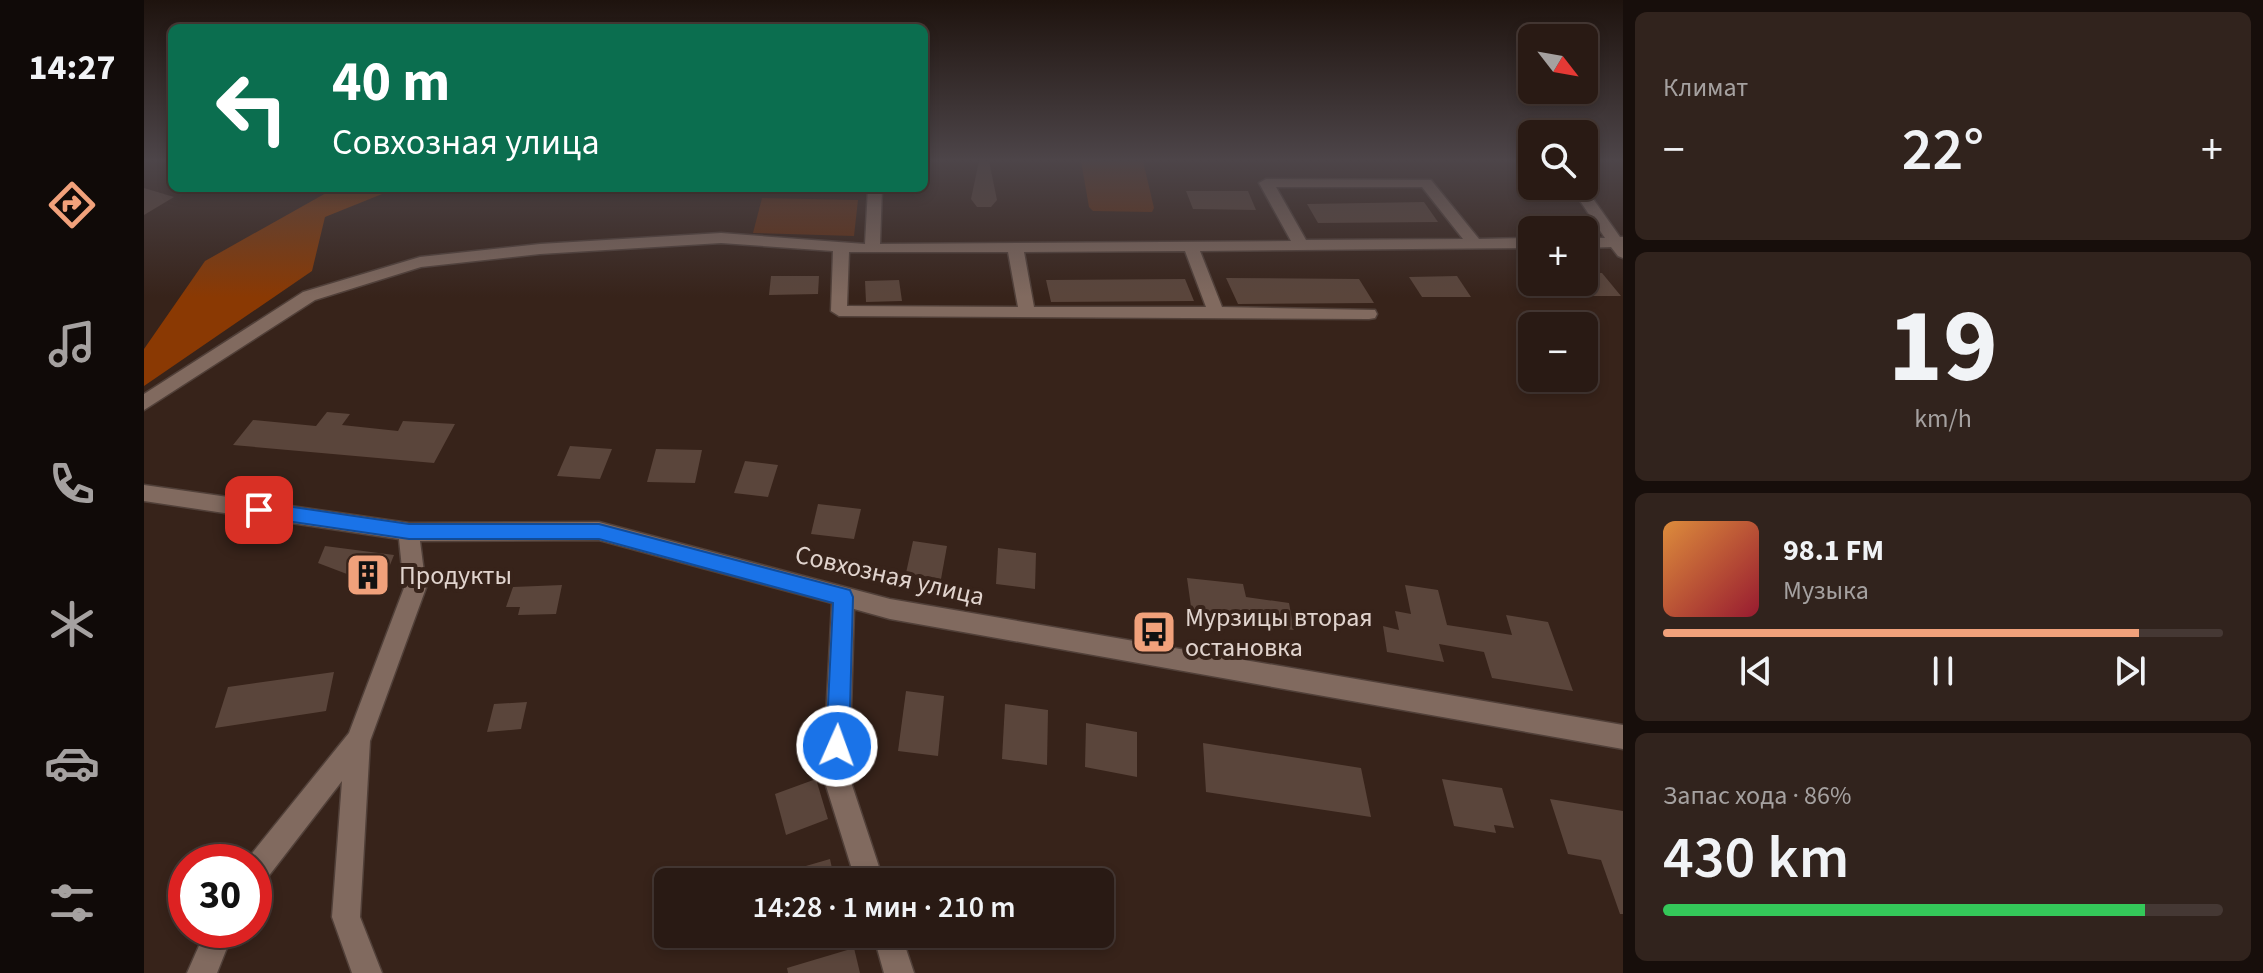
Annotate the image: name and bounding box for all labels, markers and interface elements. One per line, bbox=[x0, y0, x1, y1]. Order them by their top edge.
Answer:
north arrow bbox=[1518, 24, 1598, 104]
map controls bbox=[1518, 24, 1598, 392]
text: 14:27 bbox=[29, 42, 115, 93]
text: 40 m bbox=[332, 43, 450, 122]
icon: left bbox=[200, 56, 304, 160]
text: Климат bbox=[1663, 69, 1748, 106]
text: 22° bbox=[1902, 108, 1984, 193]
text: Совхозная улица bbox=[332, 117, 600, 168]
text: − bbox=[1663, 119, 1685, 182]
text: + bbox=[2201, 119, 2223, 182]
button: search bbox=[1518, 120, 1598, 200]
icon: directions bbox=[44, 177, 100, 233]
button: + bbox=[1518, 216, 1598, 296]
text: 19 bbox=[1888, 274, 1998, 422]
button: − bbox=[1518, 312, 1598, 392]
icon: music bbox=[44, 316, 100, 372]
text: km/h bbox=[1914, 400, 1972, 437]
icon: phone bbox=[44, 456, 100, 512]
pin bbox=[225, 476, 293, 544]
icon: arrive bbox=[237, 488, 281, 532]
text: 98.1 FM bbox=[1783, 529, 1884, 572]
street label: Совхозная улица bbox=[792, 536, 988, 615]
building icon: Продукты bbox=[344, 551, 392, 599]
place label: Продукты bbox=[399, 557, 512, 594]
text: Музыка bbox=[1783, 572, 1869, 609]
icon: climate bbox=[44, 596, 100, 652]
place label: Мурзицы вторая остановка bbox=[1185, 599, 1373, 666]
bus stop icon: Мурзицы вторая остановка bbox=[1130, 608, 1178, 656]
icon: previous bbox=[1734, 649, 1778, 693]
icon: pause bbox=[1921, 649, 1965, 693]
icon: next bbox=[2108, 649, 2152, 693]
position arrow bbox=[795, 704, 879, 788]
icon: car bbox=[44, 735, 100, 791]
text: Запас хода · 86% bbox=[1663, 777, 1851, 814]
text: 430 km bbox=[1663, 816, 1849, 901]
speed limit sign: 30 bbox=[168, 844, 272, 948]
icon: filters bbox=[44, 875, 100, 931]
text: 14:28 · 1 мин · 210 m bbox=[753, 886, 1015, 929]

